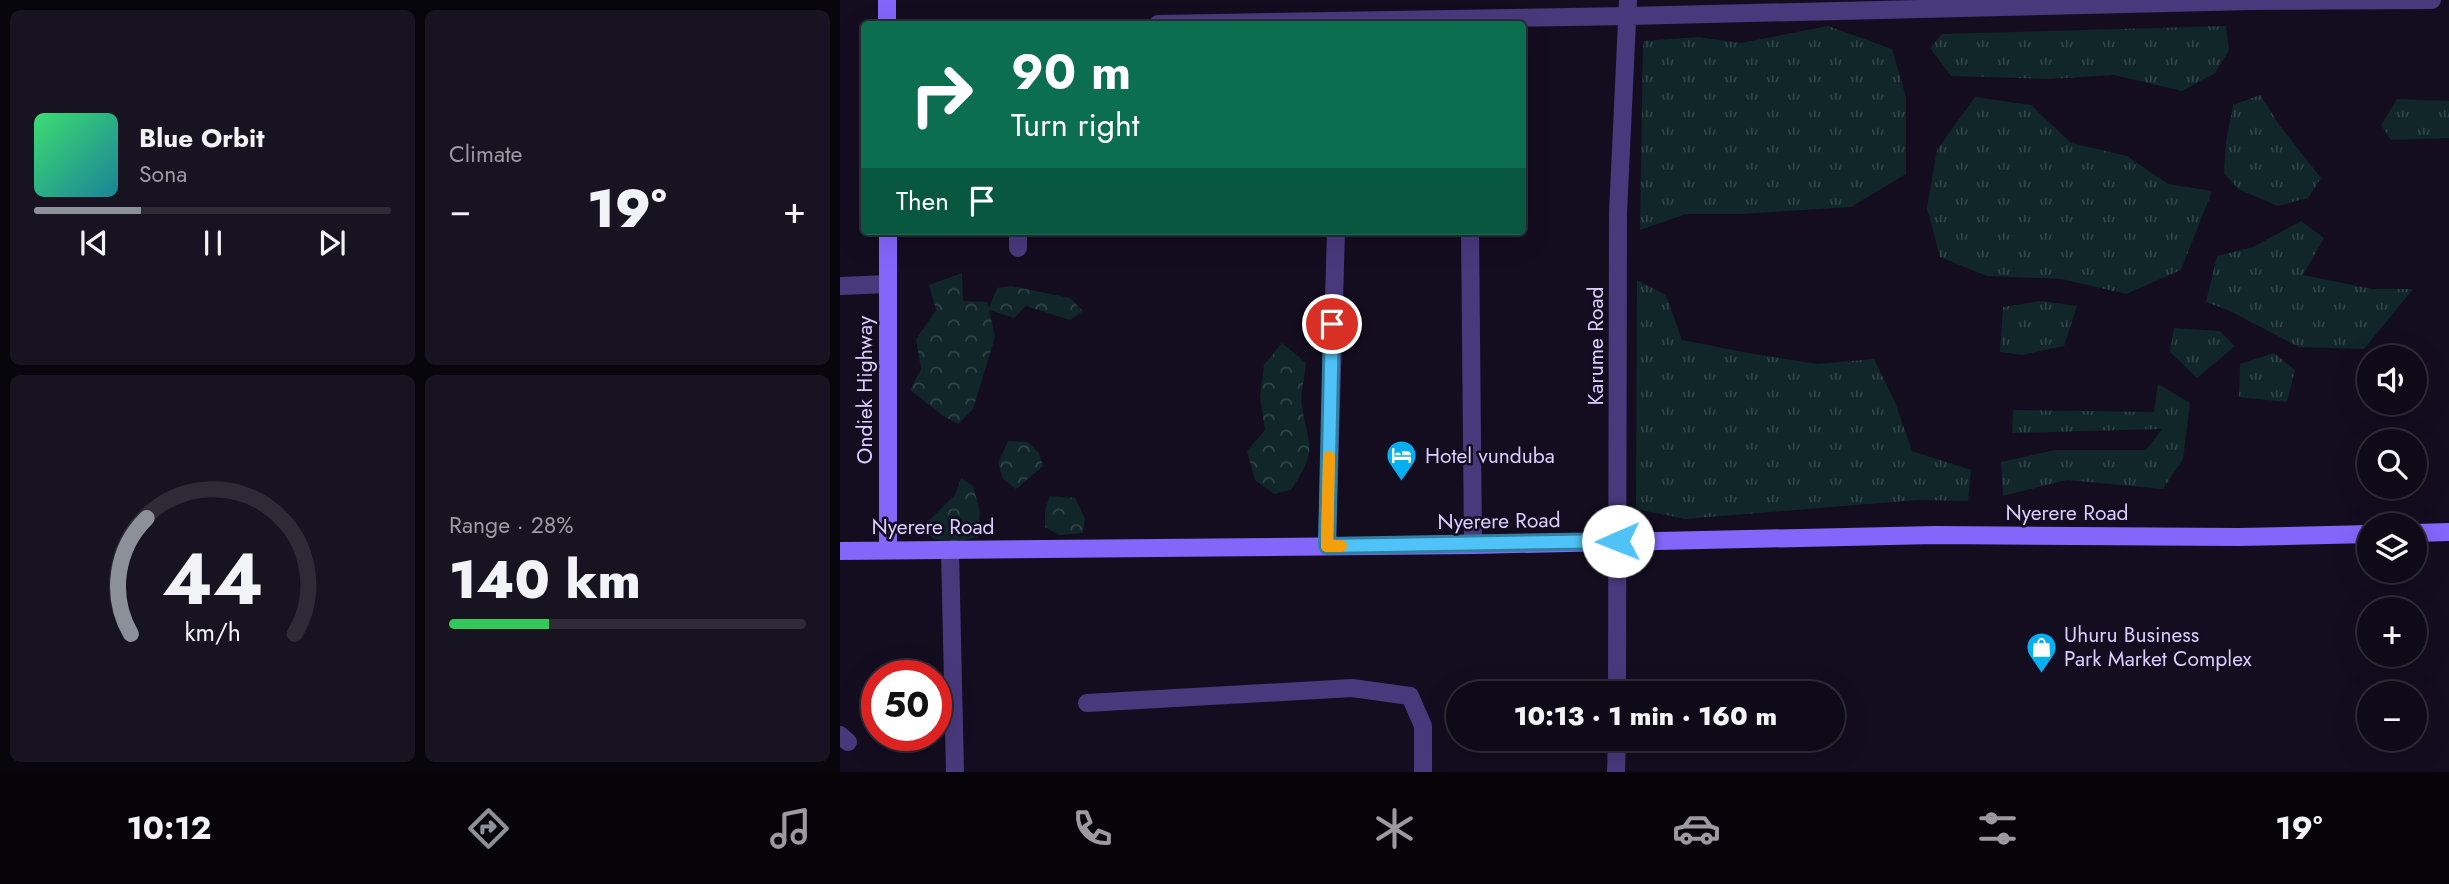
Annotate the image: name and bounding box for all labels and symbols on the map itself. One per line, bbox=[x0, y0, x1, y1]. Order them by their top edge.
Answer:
street label: Karume Road bbox=[1581, 287, 1611, 406]
pin bbox=[1302, 294, 1362, 354]
street label: Ondiek Highway bbox=[850, 315, 880, 464]
hotel icon: Hotel vunduba bbox=[1385, 439, 1419, 483]
place label: Hotel vunduba bbox=[1425, 441, 1555, 471]
street label: Nyerere Road bbox=[2005, 498, 2129, 528]
position arrow bbox=[1581, 504, 1655, 578]
street label: Nyerere Road bbox=[1437, 505, 1561, 537]
street label: Nyerere Road bbox=[871, 512, 995, 542]
place label: Uhuru Business Park Market Complex bbox=[2064, 620, 2252, 674]
shop icon: Uhuru Business Park Market Complex bbox=[2024, 630, 2058, 674]
speed limit sign: 50 bbox=[861, 660, 952, 751]

